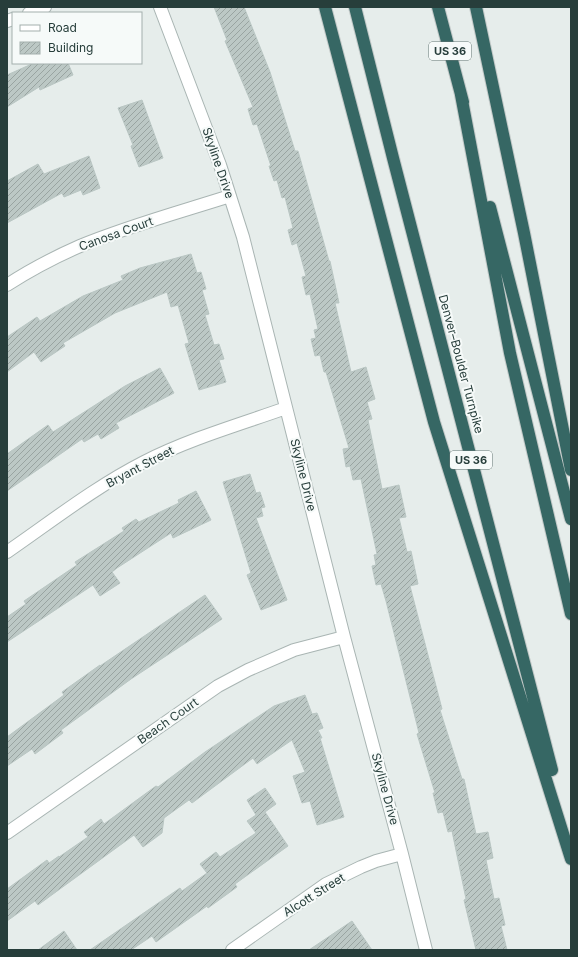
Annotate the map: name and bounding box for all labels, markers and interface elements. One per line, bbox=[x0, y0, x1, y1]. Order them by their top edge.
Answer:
legend bbox=[12, 12, 142, 64]
text: Road bbox=[48, 20, 77, 35]
text: Building bbox=[48, 40, 93, 55]
road number: US 36 bbox=[429, 42, 471, 60]
street label: Skyline Drive bbox=[199, 125, 238, 200]
street label: Canosa Court bbox=[77, 213, 155, 254]
street label: Denver–Boulder Turnpike bbox=[436, 293, 487, 435]
street label: Skyline Drive bbox=[287, 437, 320, 513]
street label: Bryant Street bbox=[103, 442, 176, 491]
road number: US 36 bbox=[450, 451, 492, 469]
street label: Beach Court bbox=[134, 694, 201, 747]
street label: Skyline Drive bbox=[369, 751, 402, 827]
street label: Alcott Street bbox=[280, 870, 347, 919]

